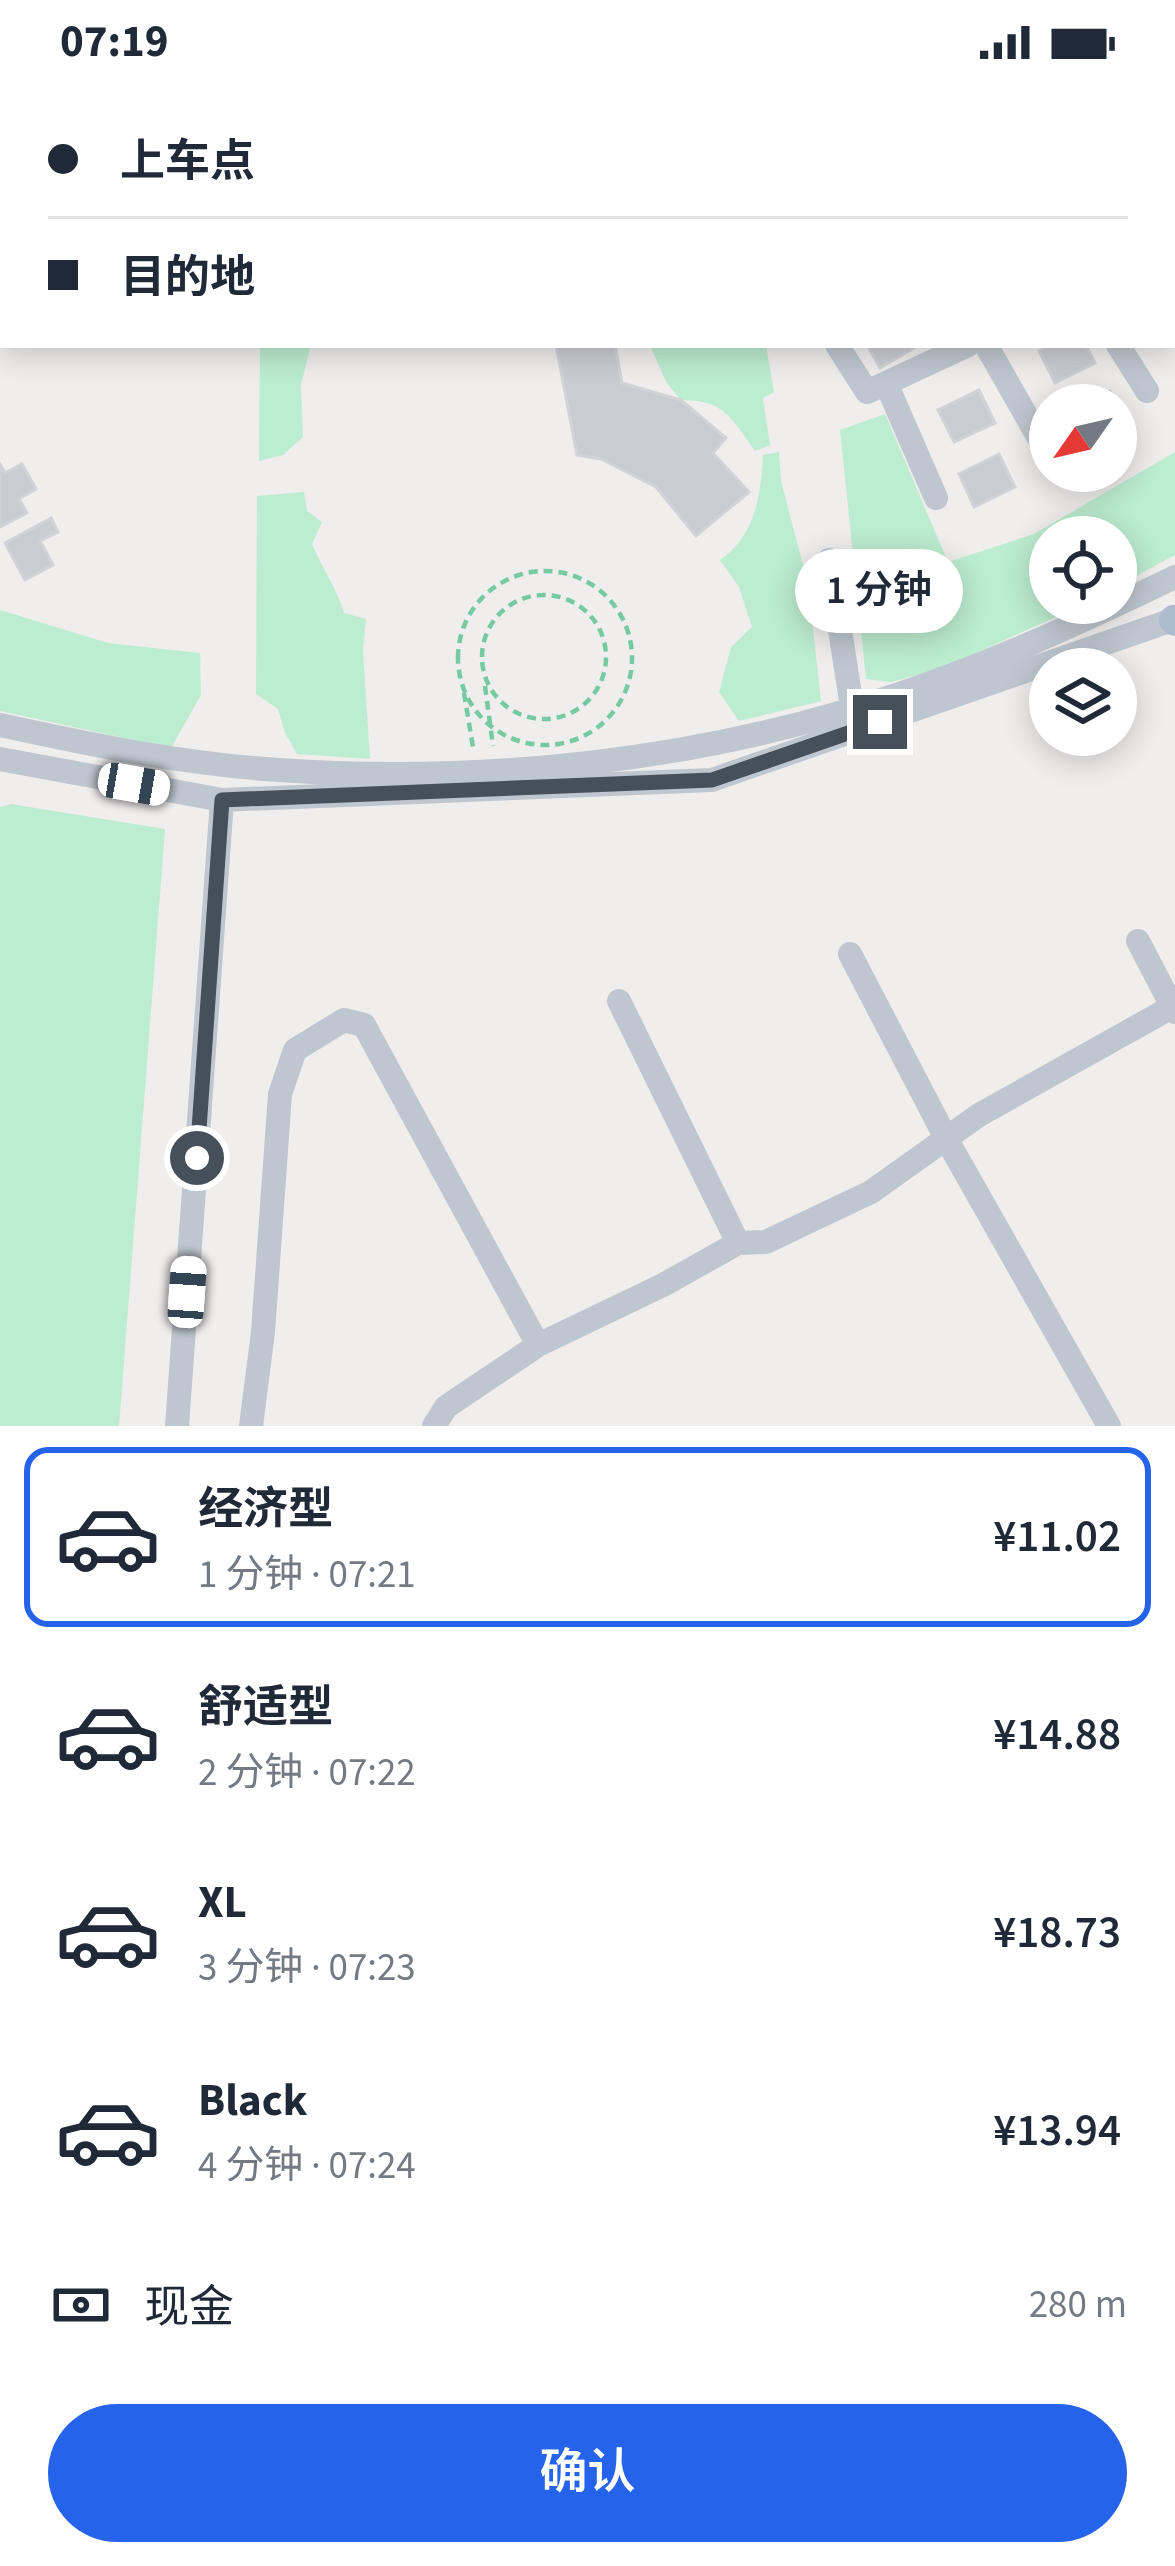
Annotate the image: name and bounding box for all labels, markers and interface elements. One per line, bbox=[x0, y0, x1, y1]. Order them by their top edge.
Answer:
text: 07:19 bbox=[60, 10, 169, 74]
text: 上车点 bbox=[120, 130, 255, 194]
text: 目的地 bbox=[120, 246, 255, 310]
north arrow bbox=[1029, 384, 1137, 492]
map controls bbox=[1029, 384, 1137, 756]
button: locate bbox=[1029, 516, 1137, 624]
callout: 1 分钟 bbox=[796, 548, 964, 632]
text: 1 分钟 bbox=[826, 563, 932, 619]
button: layers bbox=[1029, 648, 1137, 756]
route end bbox=[853, 695, 907, 749]
car bbox=[95, 760, 173, 808]
route start bbox=[170, 1131, 224, 1185]
car bbox=[167, 1255, 207, 1329]
text: 经济型 bbox=[198, 1478, 333, 1542]
icon: car bbox=[54, 1483, 162, 1591]
text: ¥11.02 bbox=[993, 1505, 1121, 1569]
text: 1 分钟 · 07:21 bbox=[198, 1547, 416, 1603]
text: 舒适型 bbox=[198, 1676, 333, 1740]
icon: car bbox=[54, 1681, 162, 1789]
text: ¥14.88 bbox=[993, 1703, 1121, 1767]
text: 2 分钟 · 07:22 bbox=[198, 1745, 416, 1801]
text: XL bbox=[198, 1871, 247, 1935]
icon: car bbox=[54, 1879, 162, 1987]
text: ¥18.73 bbox=[993, 1901, 1121, 1965]
text: 3 分钟 · 07:23 bbox=[198, 1940, 416, 1996]
text: Black bbox=[198, 2069, 308, 2133]
icon: car bbox=[54, 2077, 162, 2185]
text: ¥13.94 bbox=[993, 2099, 1121, 2163]
text: 4 分钟 · 07:24 bbox=[198, 2138, 416, 2194]
icon: cash bbox=[48, 2272, 114, 2338]
text: 现金 bbox=[144, 2276, 234, 2340]
text: 280 m bbox=[1029, 2277, 1127, 2333]
button: 确认 bbox=[48, 2404, 1127, 2542]

